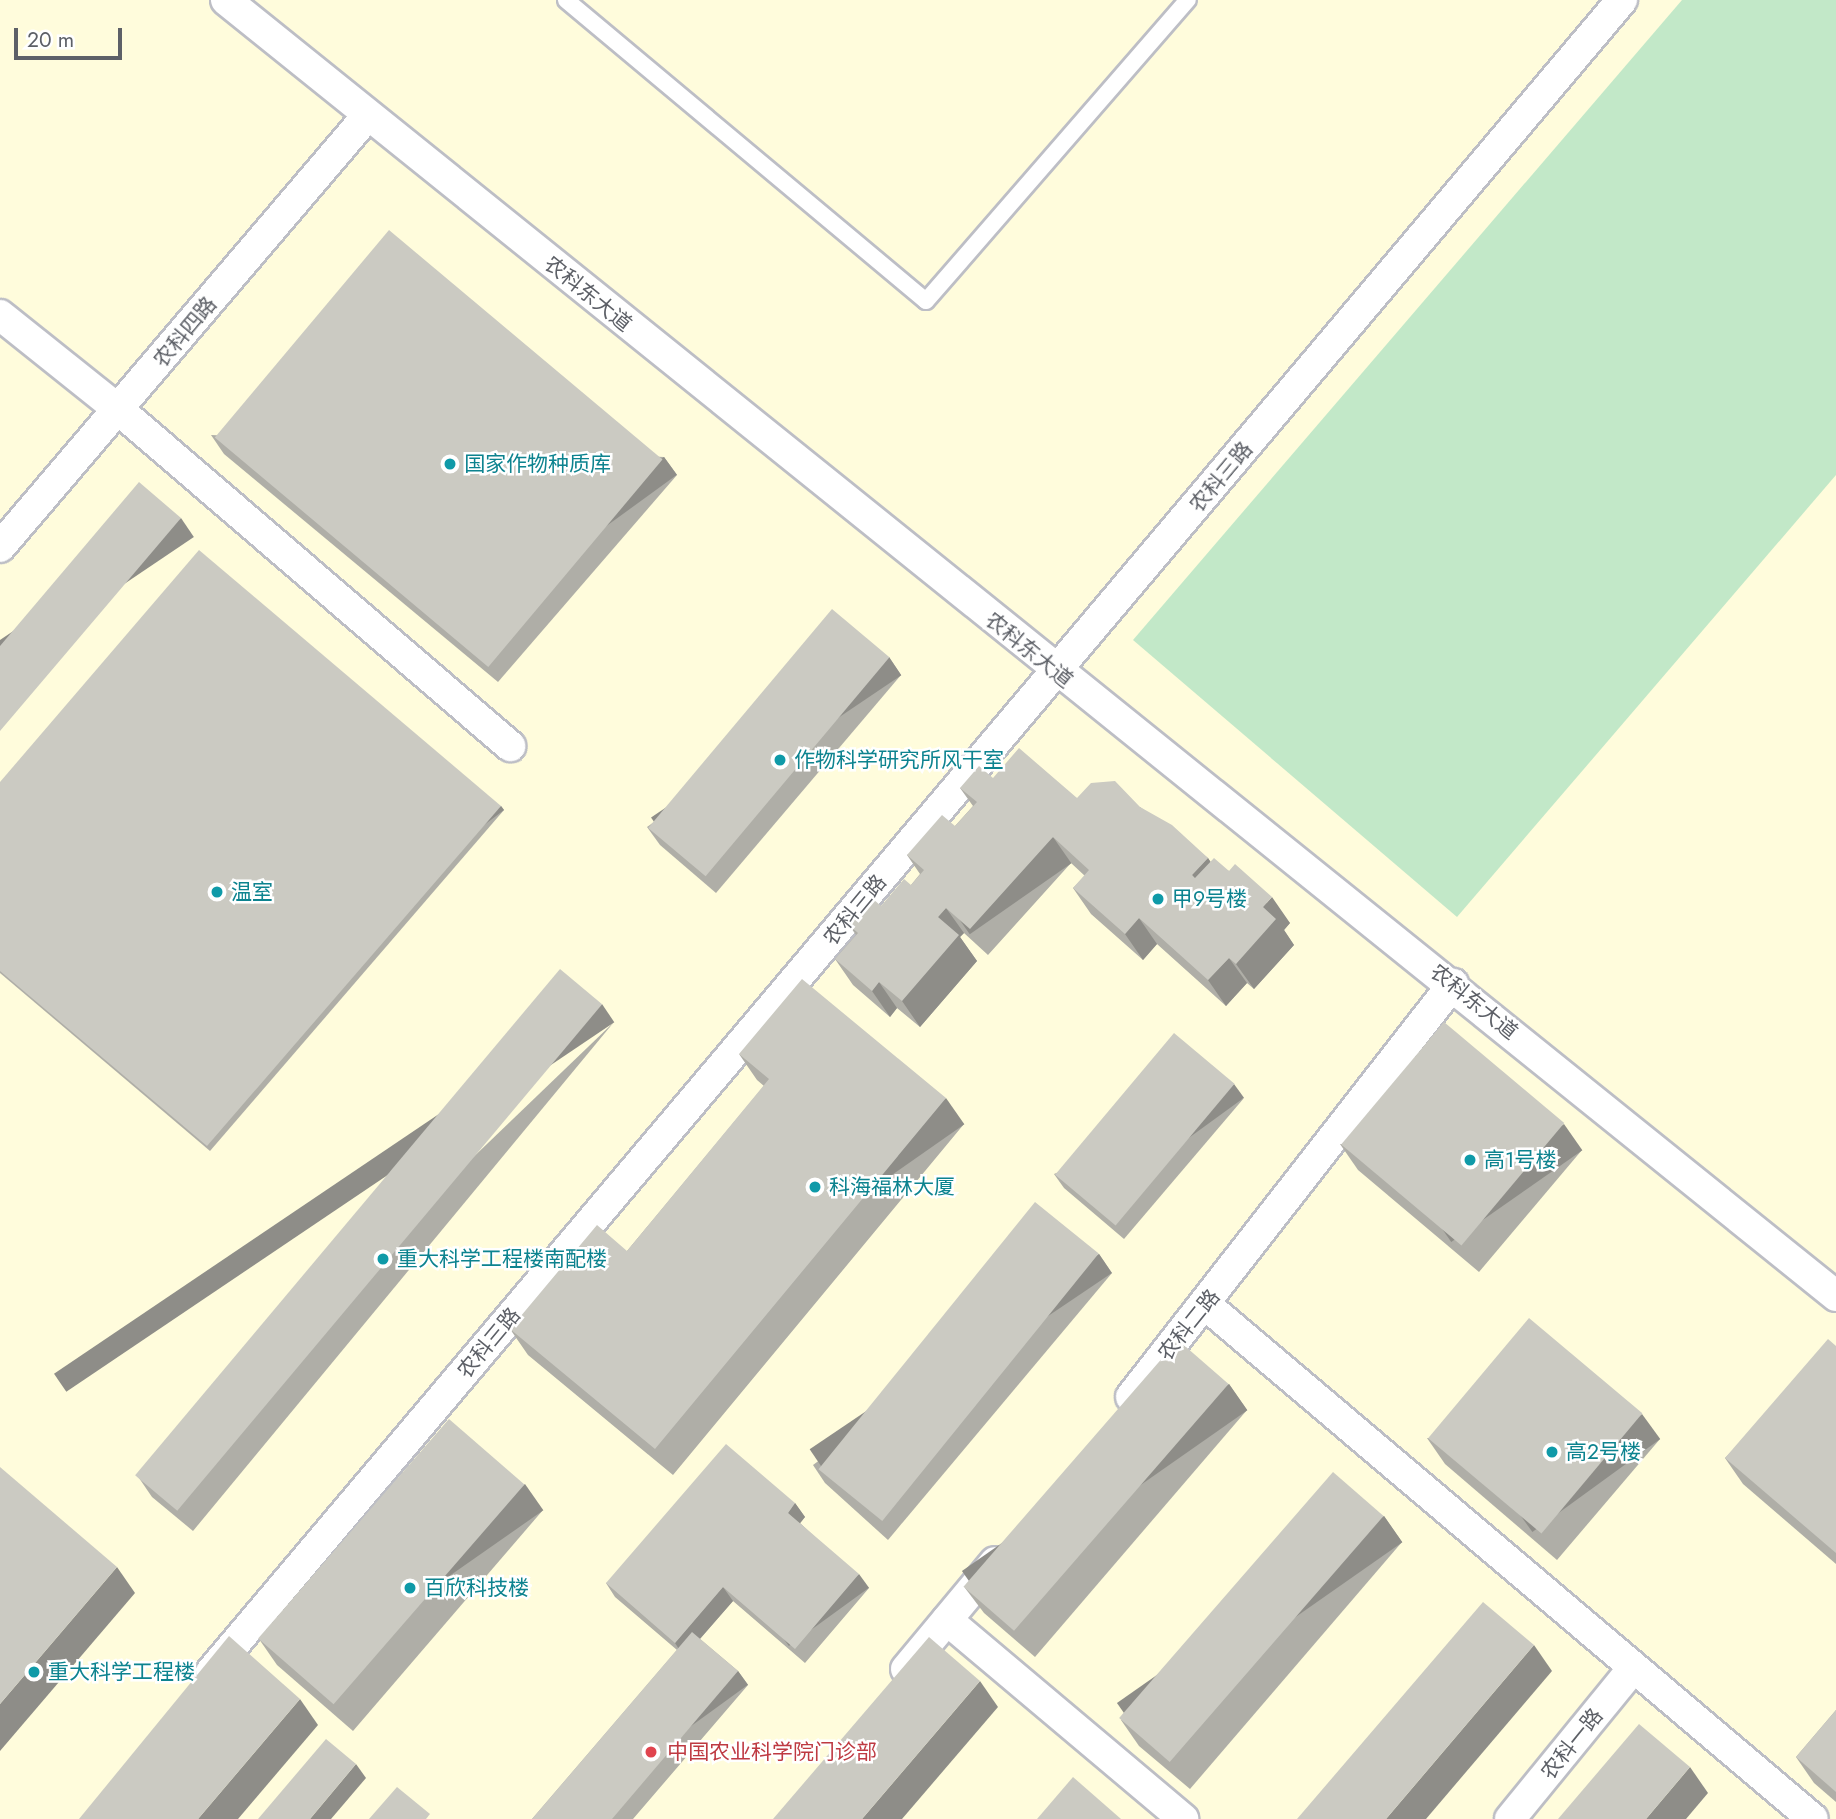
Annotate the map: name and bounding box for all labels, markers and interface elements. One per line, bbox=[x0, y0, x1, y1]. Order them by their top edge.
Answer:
scale bar bbox=[18, 14, 126, 58]
text: 20 m bbox=[27, 25, 74, 55]
street label: 农科东大道 bbox=[539, 251, 637, 337]
street label: 农科四路 bbox=[148, 292, 222, 372]
street label: 农科三路 bbox=[1184, 437, 1258, 517]
place label: 国家作物种质库 bbox=[464, 451, 611, 477]
marker: 国家作物种质库 bbox=[442, 456, 458, 472]
street label: 农科东大道 bbox=[980, 607, 1078, 693]
place label: 作物科学研究所风干室 bbox=[794, 747, 1004, 773]
marker: 作物科学研究所风干室 bbox=[772, 752, 788, 768]
street label: 农科三路 bbox=[818, 870, 892, 950]
place label: 温室 bbox=[231, 879, 273, 905]
marker: 温室 bbox=[209, 884, 225, 900]
place label: 甲9号楼 bbox=[1172, 886, 1247, 912]
marker: 甲9号楼 bbox=[1150, 891, 1166, 907]
street label: 农科东大道 bbox=[1425, 959, 1523, 1045]
place label: 高1号楼 bbox=[1484, 1147, 1556, 1173]
marker: 高1号楼 bbox=[1462, 1152, 1478, 1168]
place label: 科海福林大厦 bbox=[829, 1174, 955, 1200]
marker: 科海福林大厦 bbox=[807, 1179, 823, 1195]
place label: 重大科学工程楼南配楼 bbox=[397, 1246, 607, 1272]
marker: 重大科学工程楼南配楼 bbox=[375, 1251, 391, 1267]
street label: 农科二路 bbox=[1153, 1284, 1225, 1366]
street label: 农科三路 bbox=[452, 1303, 526, 1383]
place label: 高2号楼 bbox=[1566, 1439, 1641, 1465]
marker: 高2号楼 bbox=[1544, 1444, 1560, 1460]
place label: 百欣科技楼 bbox=[424, 1575, 529, 1601]
marker: 百欣科技楼 bbox=[402, 1580, 418, 1596]
place label: 重大科学工程楼 bbox=[48, 1659, 195, 1685]
marker: 重大科学工程楼 bbox=[26, 1664, 42, 1680]
street label: 农科一路 bbox=[1536, 1703, 1608, 1785]
place label: 中国农业科学院门诊部 bbox=[667, 1739, 877, 1765]
marker: 中国农业科学院门诊部 bbox=[641, 1742, 661, 1762]

